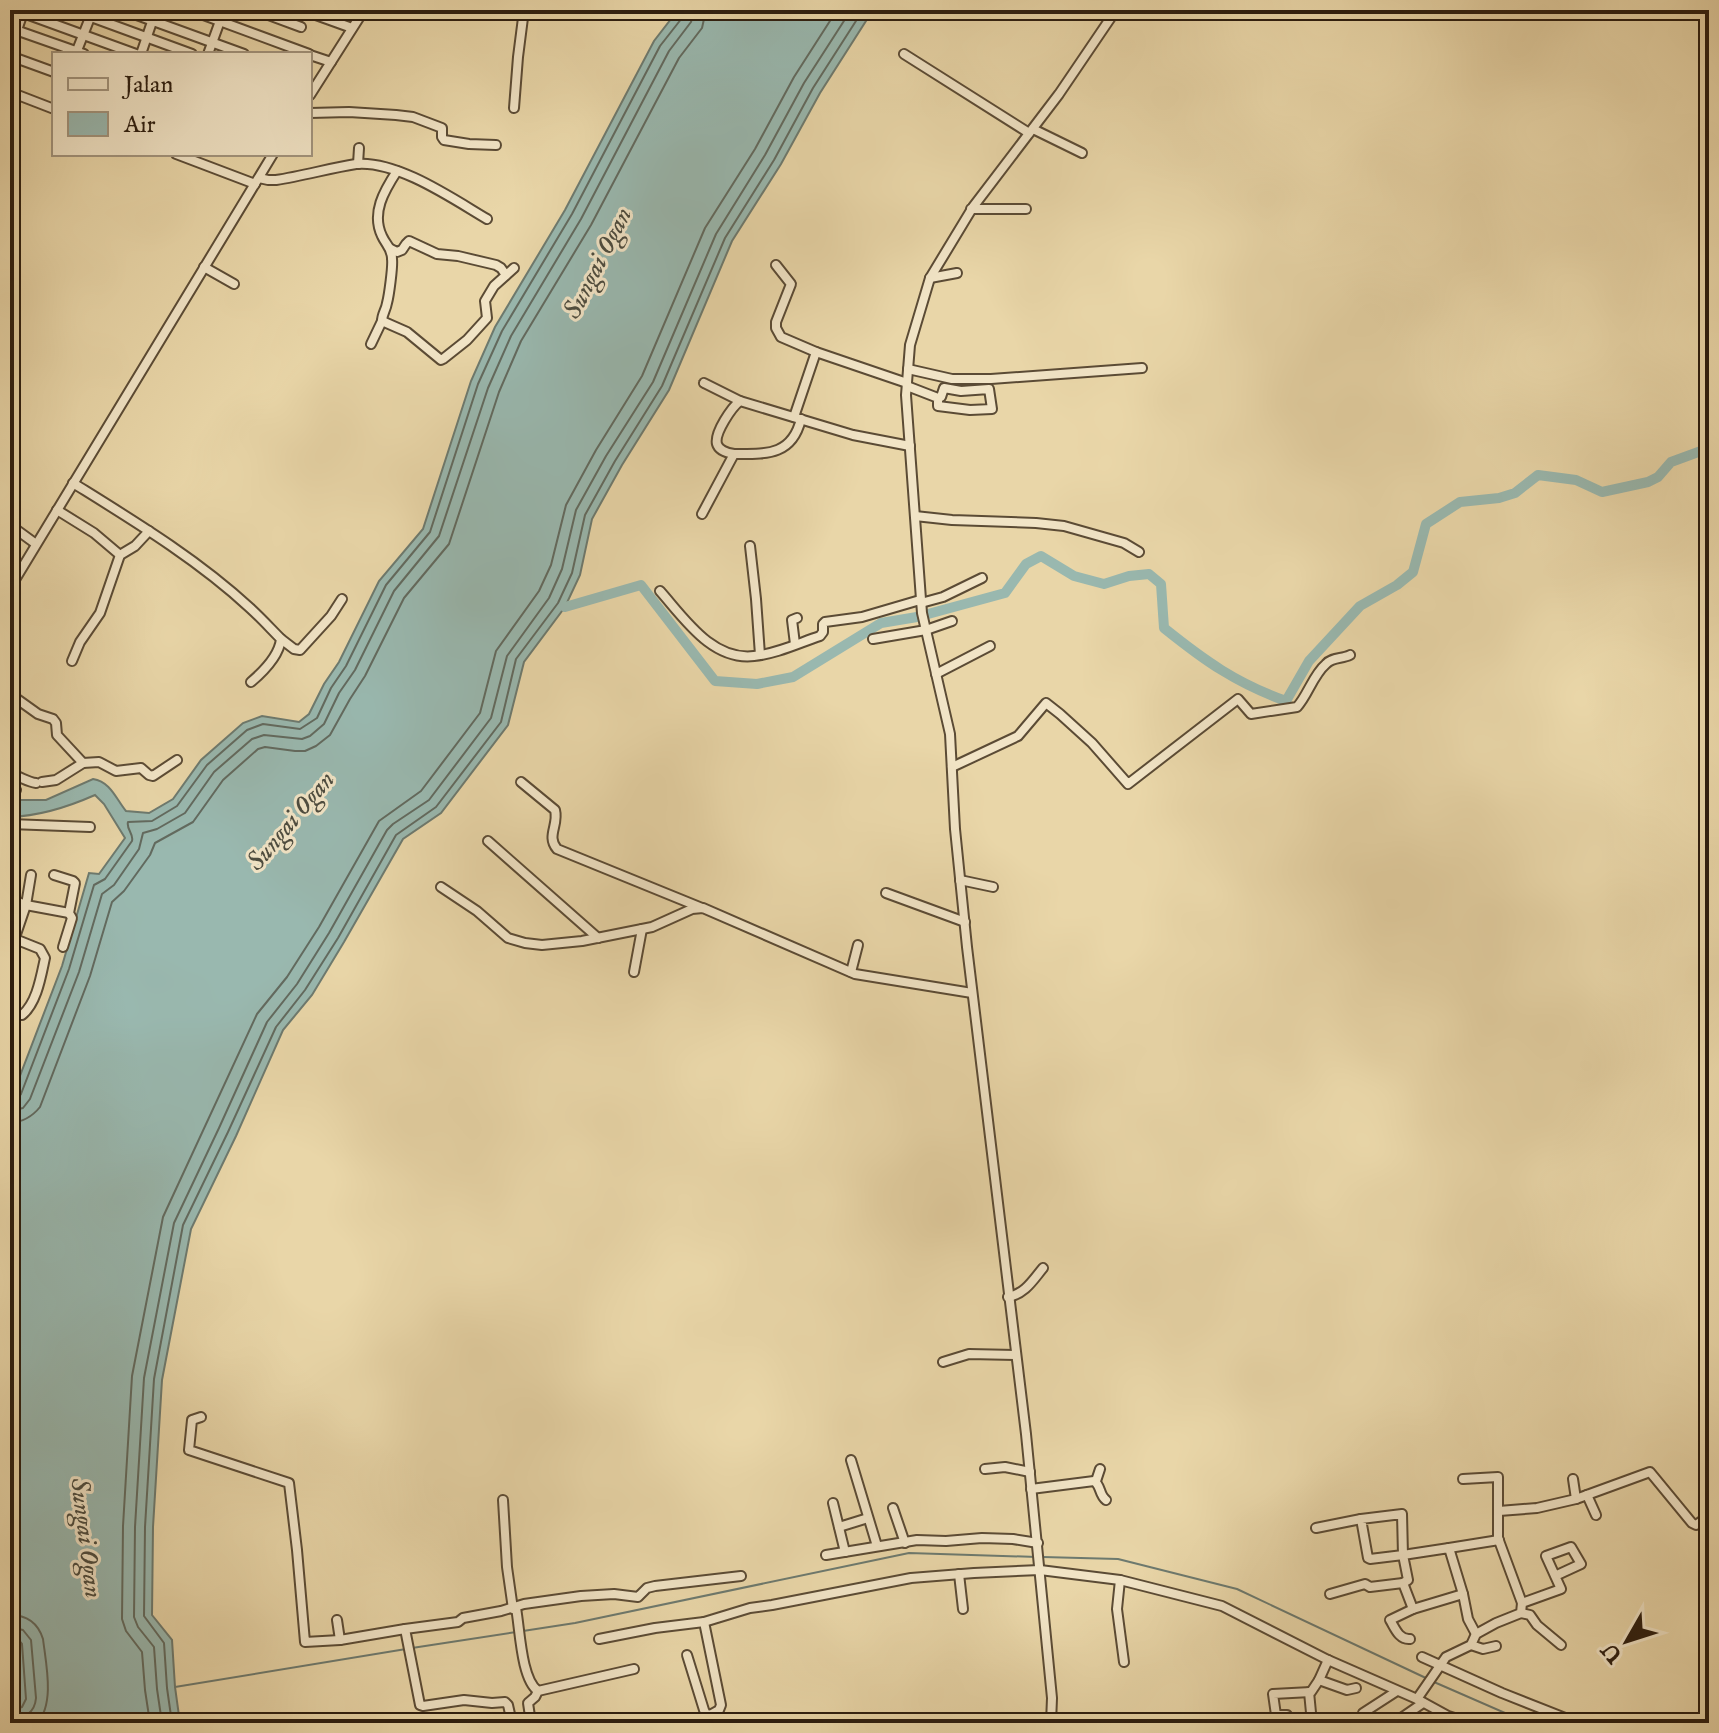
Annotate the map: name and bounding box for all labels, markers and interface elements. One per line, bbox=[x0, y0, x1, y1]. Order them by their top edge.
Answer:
legend bbox=[52, 52, 312, 156]
text: Jalan bbox=[121, 70, 173, 101]
text: Air bbox=[123, 110, 156, 141]
water label: Sungai Ogan bbox=[556, 202, 641, 325]
water label: Sungai Ogan bbox=[240, 764, 343, 879]
water label: Sungai Ogan bbox=[61, 1476, 110, 1600]
north arrow bbox=[1587, 1601, 1667, 1681]
text: U bbox=[1595, 1635, 1630, 1669]

